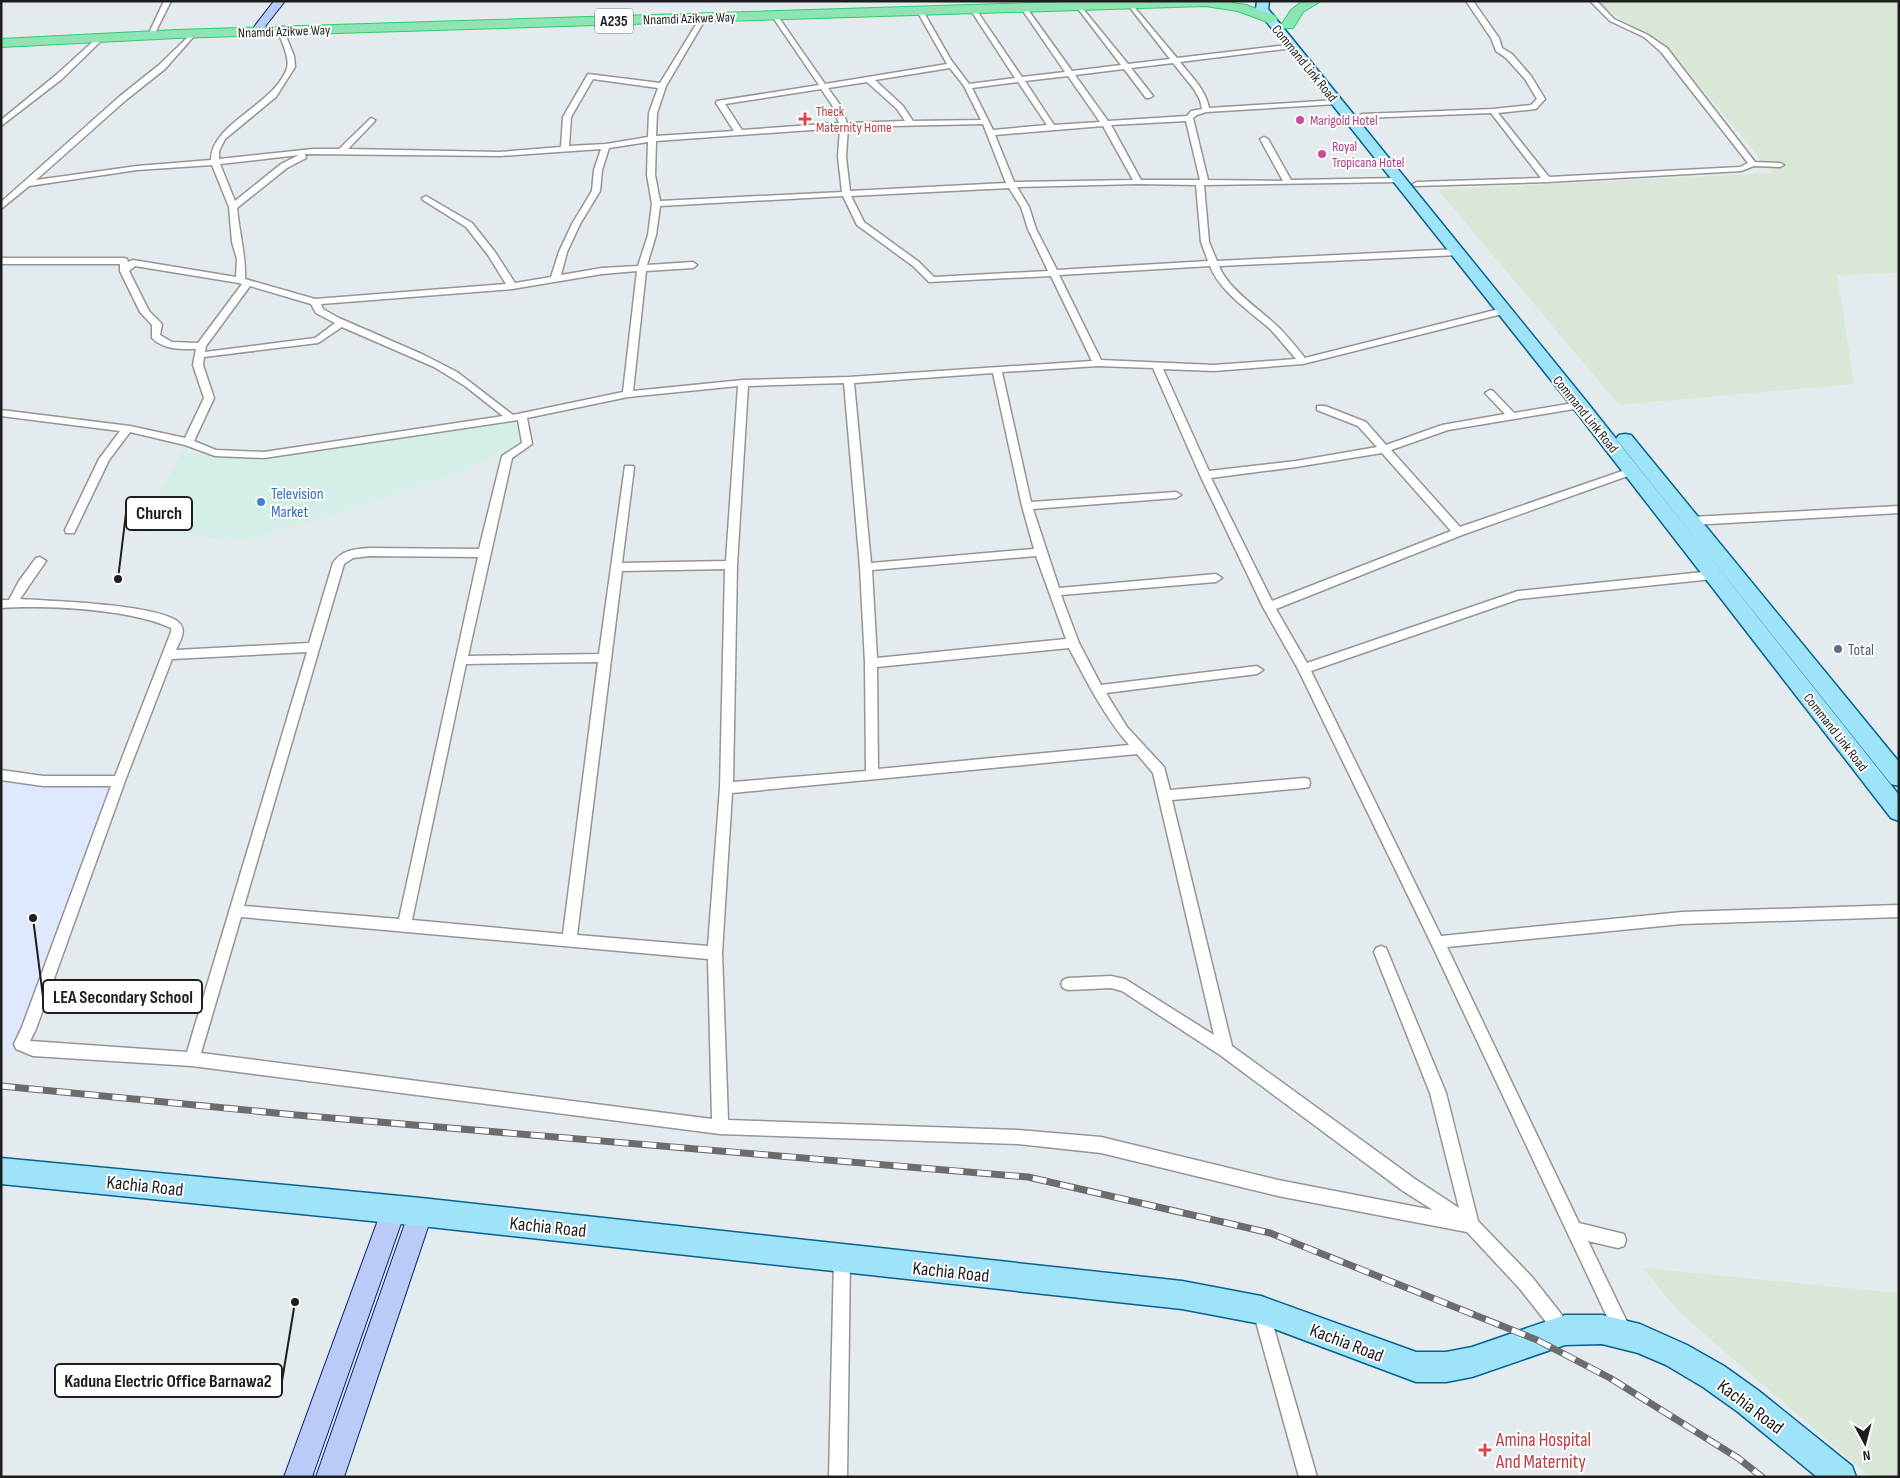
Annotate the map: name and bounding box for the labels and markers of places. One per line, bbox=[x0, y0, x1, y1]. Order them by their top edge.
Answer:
place label: Theck Maternity Home bbox=[816, 103, 892, 136]
marker: Theck Maternity Home bbox=[798, 112, 812, 126]
place label: Marigold Hotel bbox=[1310, 112, 1378, 129]
marker: Marigold Hotel bbox=[1294, 114, 1306, 126]
place label: Royal Tropicana Hotel bbox=[1332, 138, 1404, 171]
marker: Royal Tropicana Hotel bbox=[1316, 148, 1328, 160]
place label: Television Market bbox=[271, 485, 324, 522]
marker: Television Market bbox=[255, 496, 267, 508]
callout: Church bbox=[126, 497, 192, 530]
place label: Total bbox=[1848, 641, 1874, 660]
marker: Total bbox=[1832, 643, 1844, 655]
callout: LEA Secondary School bbox=[43, 980, 202, 1013]
callout: Kaduna Electric Office Barnawa2 bbox=[55, 1364, 282, 1397]
place label: Amina Hospital And Maternity bbox=[1495, 1429, 1591, 1474]
marker: Amina Hospital And Maternity bbox=[1478, 1443, 1492, 1457]

